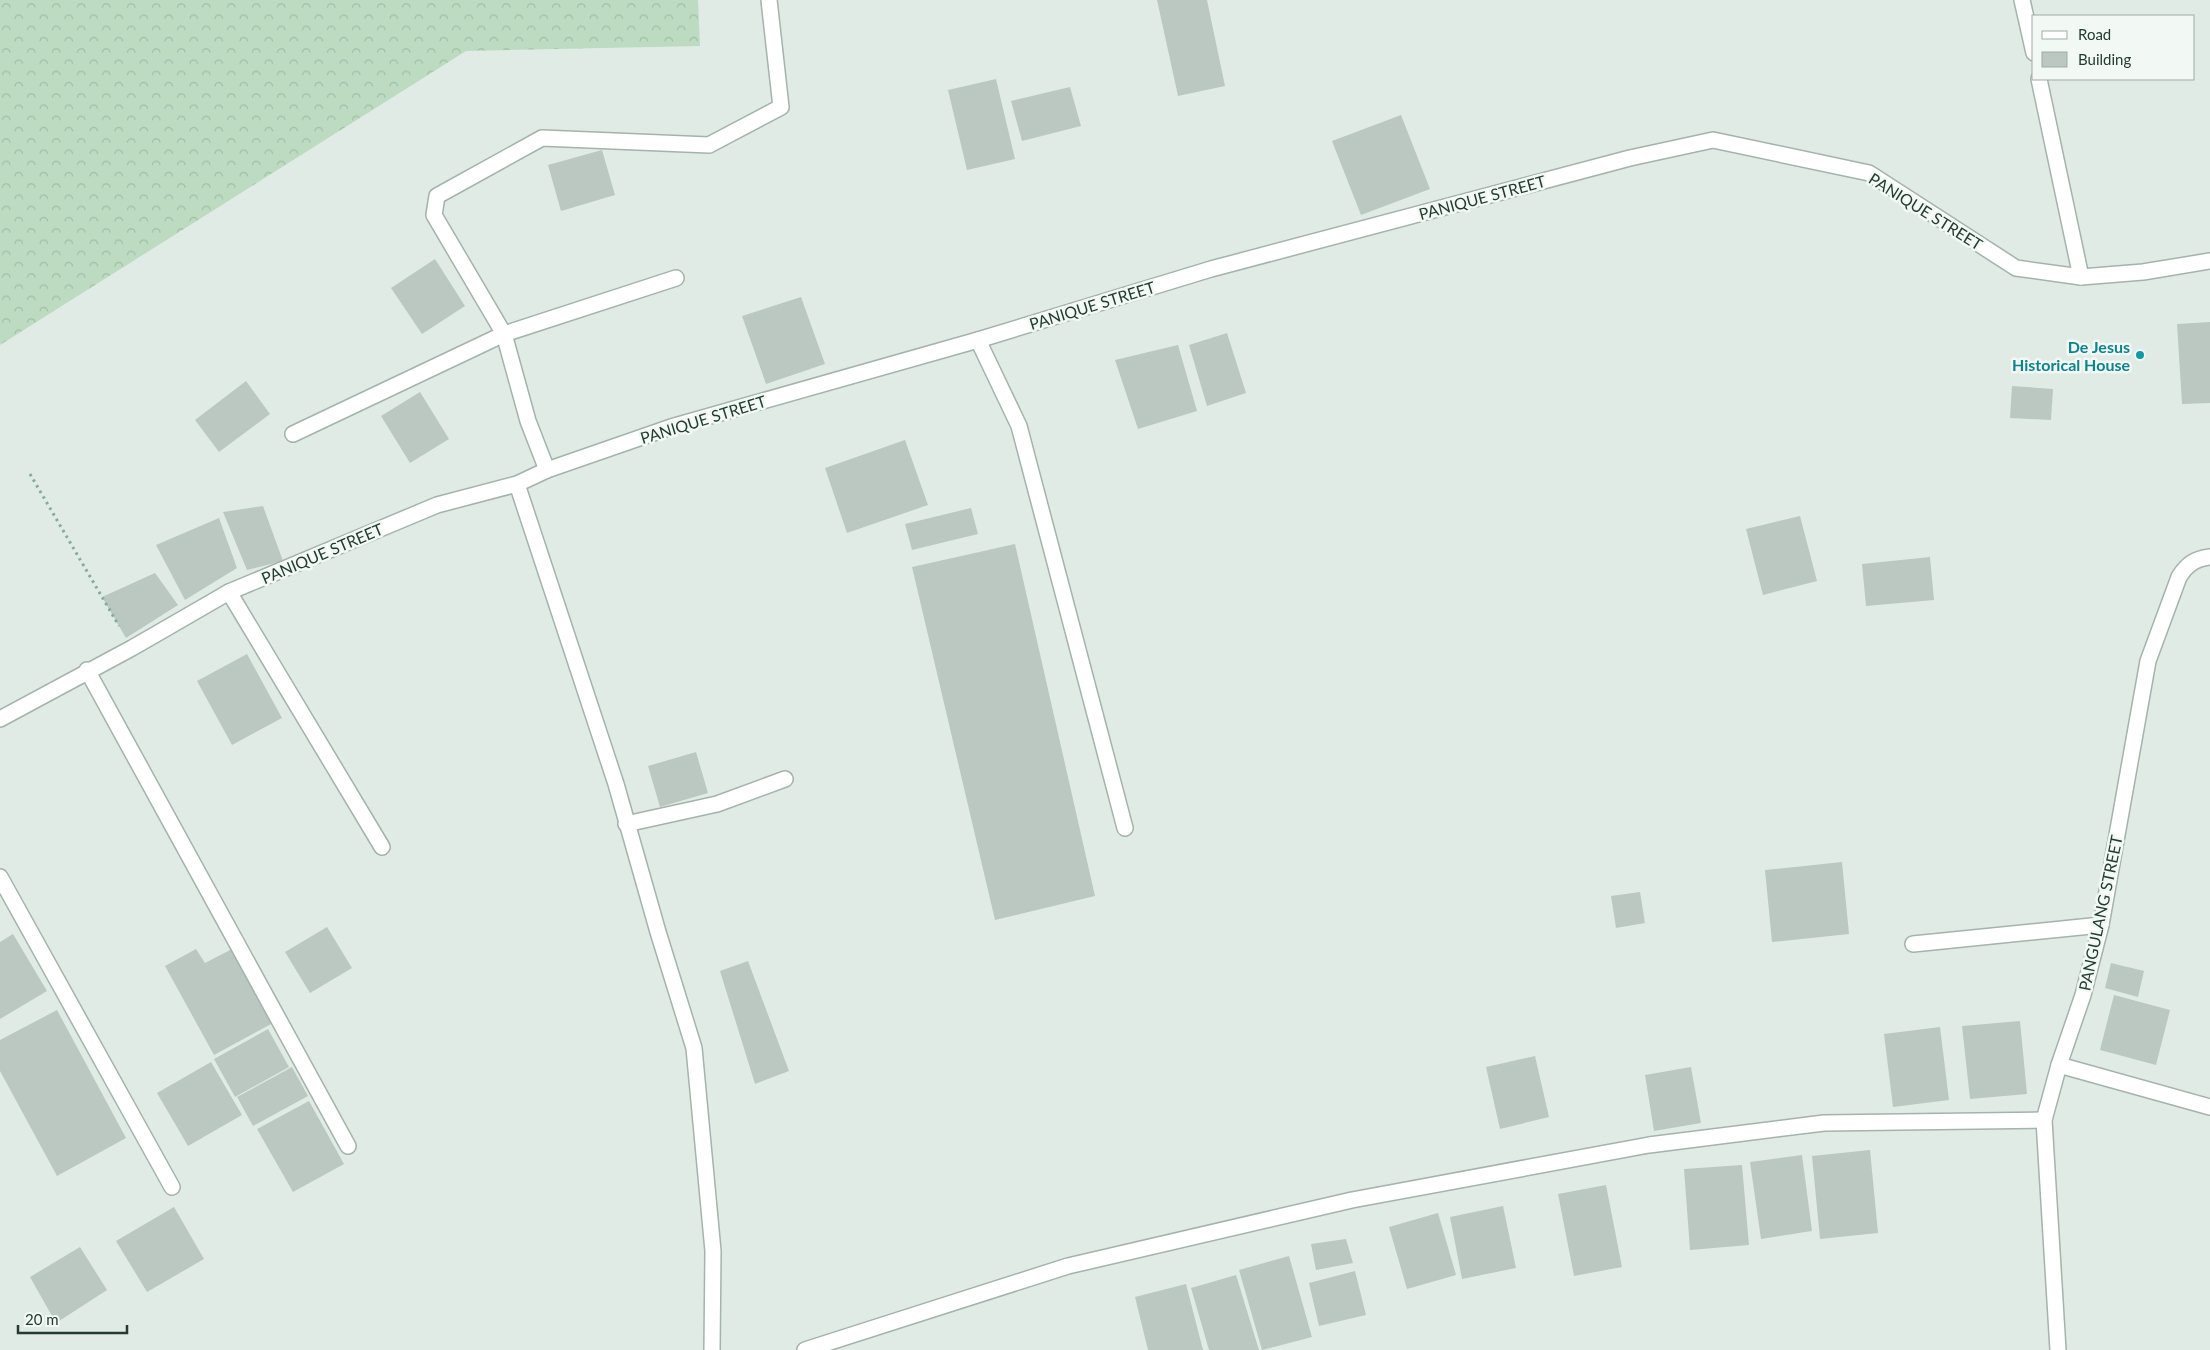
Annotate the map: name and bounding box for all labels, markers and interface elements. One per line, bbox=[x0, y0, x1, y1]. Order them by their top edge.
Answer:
legend bbox=[2032, 15, 2195, 80]
text: Road bbox=[2078, 25, 2111, 43]
text: Building bbox=[2078, 50, 2131, 68]
street label: PANIQUE STREET bbox=[1866, 168, 1987, 254]
street label: PANIQUE STREET bbox=[1417, 171, 1548, 223]
street label: PANIQUE STREET bbox=[1027, 277, 1158, 333]
place label: De Jesus Historical House bbox=[2012, 337, 2130, 374]
marker: De Jesus Historical House bbox=[2134, 349, 2146, 361]
street label: PANIQUE STREET bbox=[638, 391, 769, 447]
street label: PANIQUE STREET bbox=[258, 519, 386, 587]
street label: PANGULANG STREET bbox=[2074, 833, 2126, 992]
scale bar bbox=[18, 1302, 126, 1334]
text: 20 m bbox=[25, 1310, 59, 1328]

